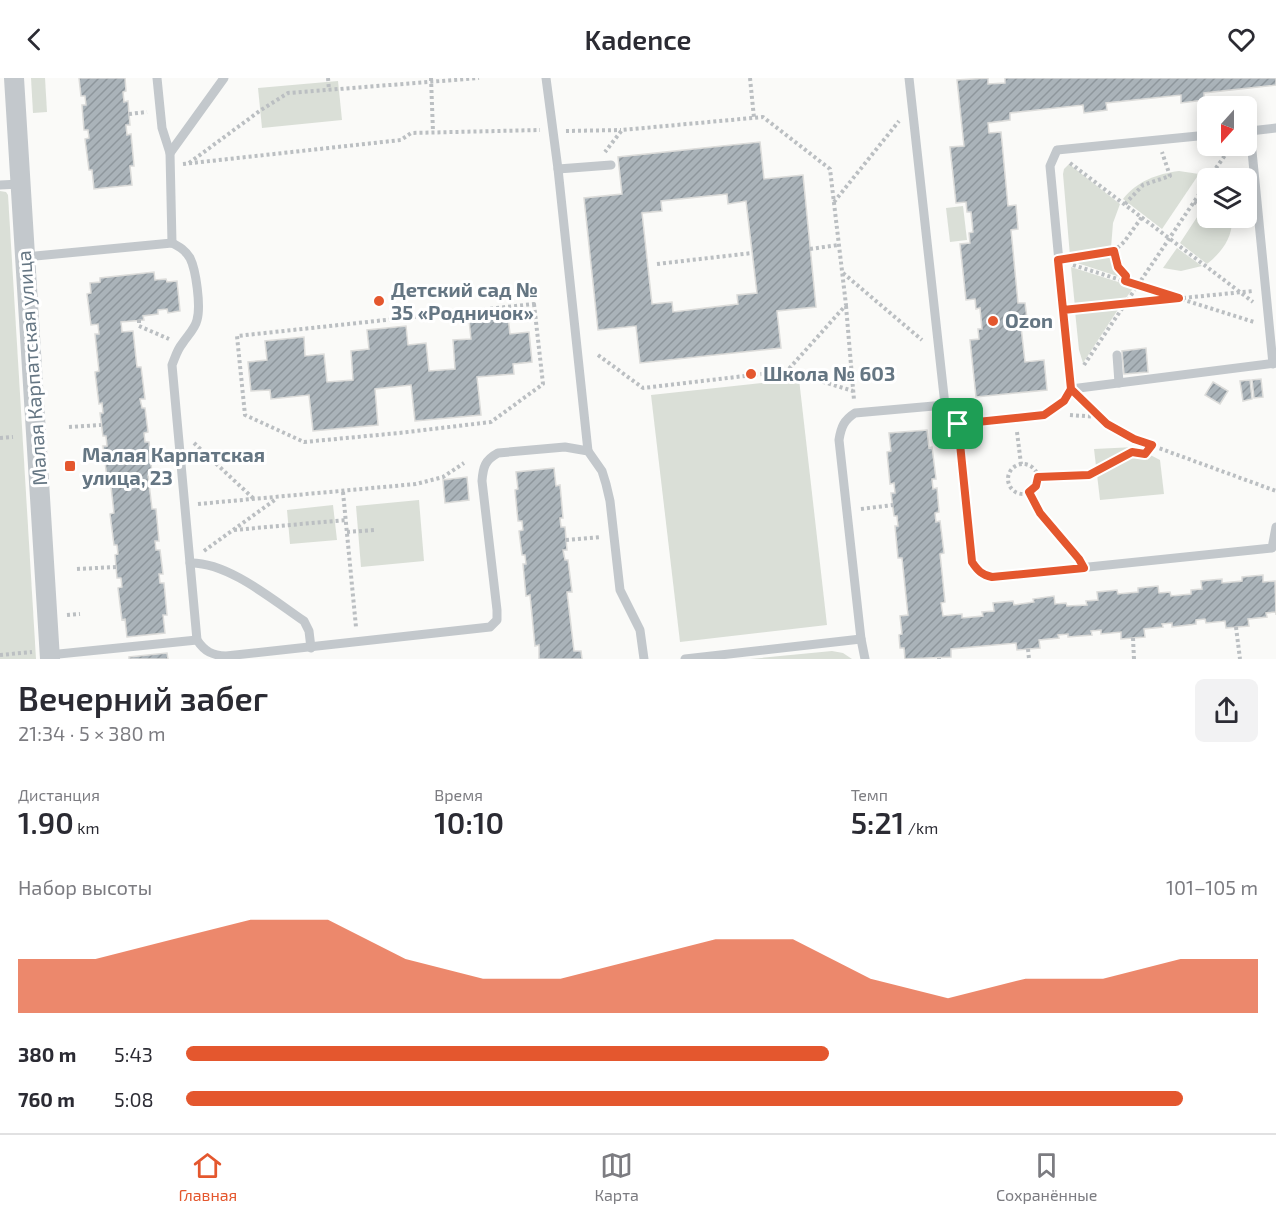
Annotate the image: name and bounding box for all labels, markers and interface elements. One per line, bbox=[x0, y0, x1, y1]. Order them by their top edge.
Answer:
icon: back bbox=[18, 23, 51, 56]
text: Kadence bbox=[585, 23, 691, 55]
icon: heart bbox=[1225, 23, 1258, 56]
north arrow bbox=[1197, 96, 1257, 156]
map controls bbox=[1197, 96, 1257, 228]
button: layers bbox=[1197, 168, 1257, 228]
street label: Малая Карпатская улица bbox=[11, 250, 52, 487]
place label: Детский сад № 35 «Родничок» bbox=[391, 277, 538, 324]
marker: Детский сад № 35 «Родничок» bbox=[372, 294, 386, 308]
place label: Ozon bbox=[1005, 308, 1053, 332]
marker: Ozon bbox=[986, 314, 1000, 328]
place label: Школа № 603 bbox=[763, 361, 895, 385]
marker: Школа № 603 bbox=[744, 367, 758, 381]
pin bbox=[932, 398, 983, 449]
icon: arrive bbox=[941, 407, 974, 440]
place label: Малая Карпатская улица, 23 bbox=[82, 442, 265, 489]
marker: Малая Карпатская улица, 23 bbox=[63, 459, 77, 473]
text: Вечерний забег bbox=[18, 678, 268, 718]
button: share bbox=[1195, 679, 1258, 742]
text: 21:34 · 5 × 380 m bbox=[18, 721, 166, 745]
text: Дистанция bbox=[18, 785, 100, 804]
text: Время bbox=[434, 785, 483, 804]
text: Темп bbox=[851, 785, 888, 804]
text: 1.90 bbox=[18, 804, 74, 840]
text: 10:10 bbox=[434, 804, 504, 840]
text: 5:21 bbox=[851, 804, 904, 840]
text: km bbox=[74, 818, 99, 837]
text: /km bbox=[904, 818, 938, 837]
text: Набор высоты bbox=[18, 875, 152, 899]
text: 101–105 m bbox=[1166, 875, 1258, 899]
text: 380 m bbox=[18, 1042, 76, 1066]
text: 5:43 bbox=[114, 1042, 153, 1066]
text: 760 m bbox=[18, 1087, 75, 1111]
text: 5:08 bbox=[114, 1087, 154, 1111]
tab: Главная bbox=[179, 1149, 237, 1204]
tab: Карта bbox=[594, 1149, 639, 1204]
tab: Сохранённые bbox=[996, 1149, 1097, 1204]

